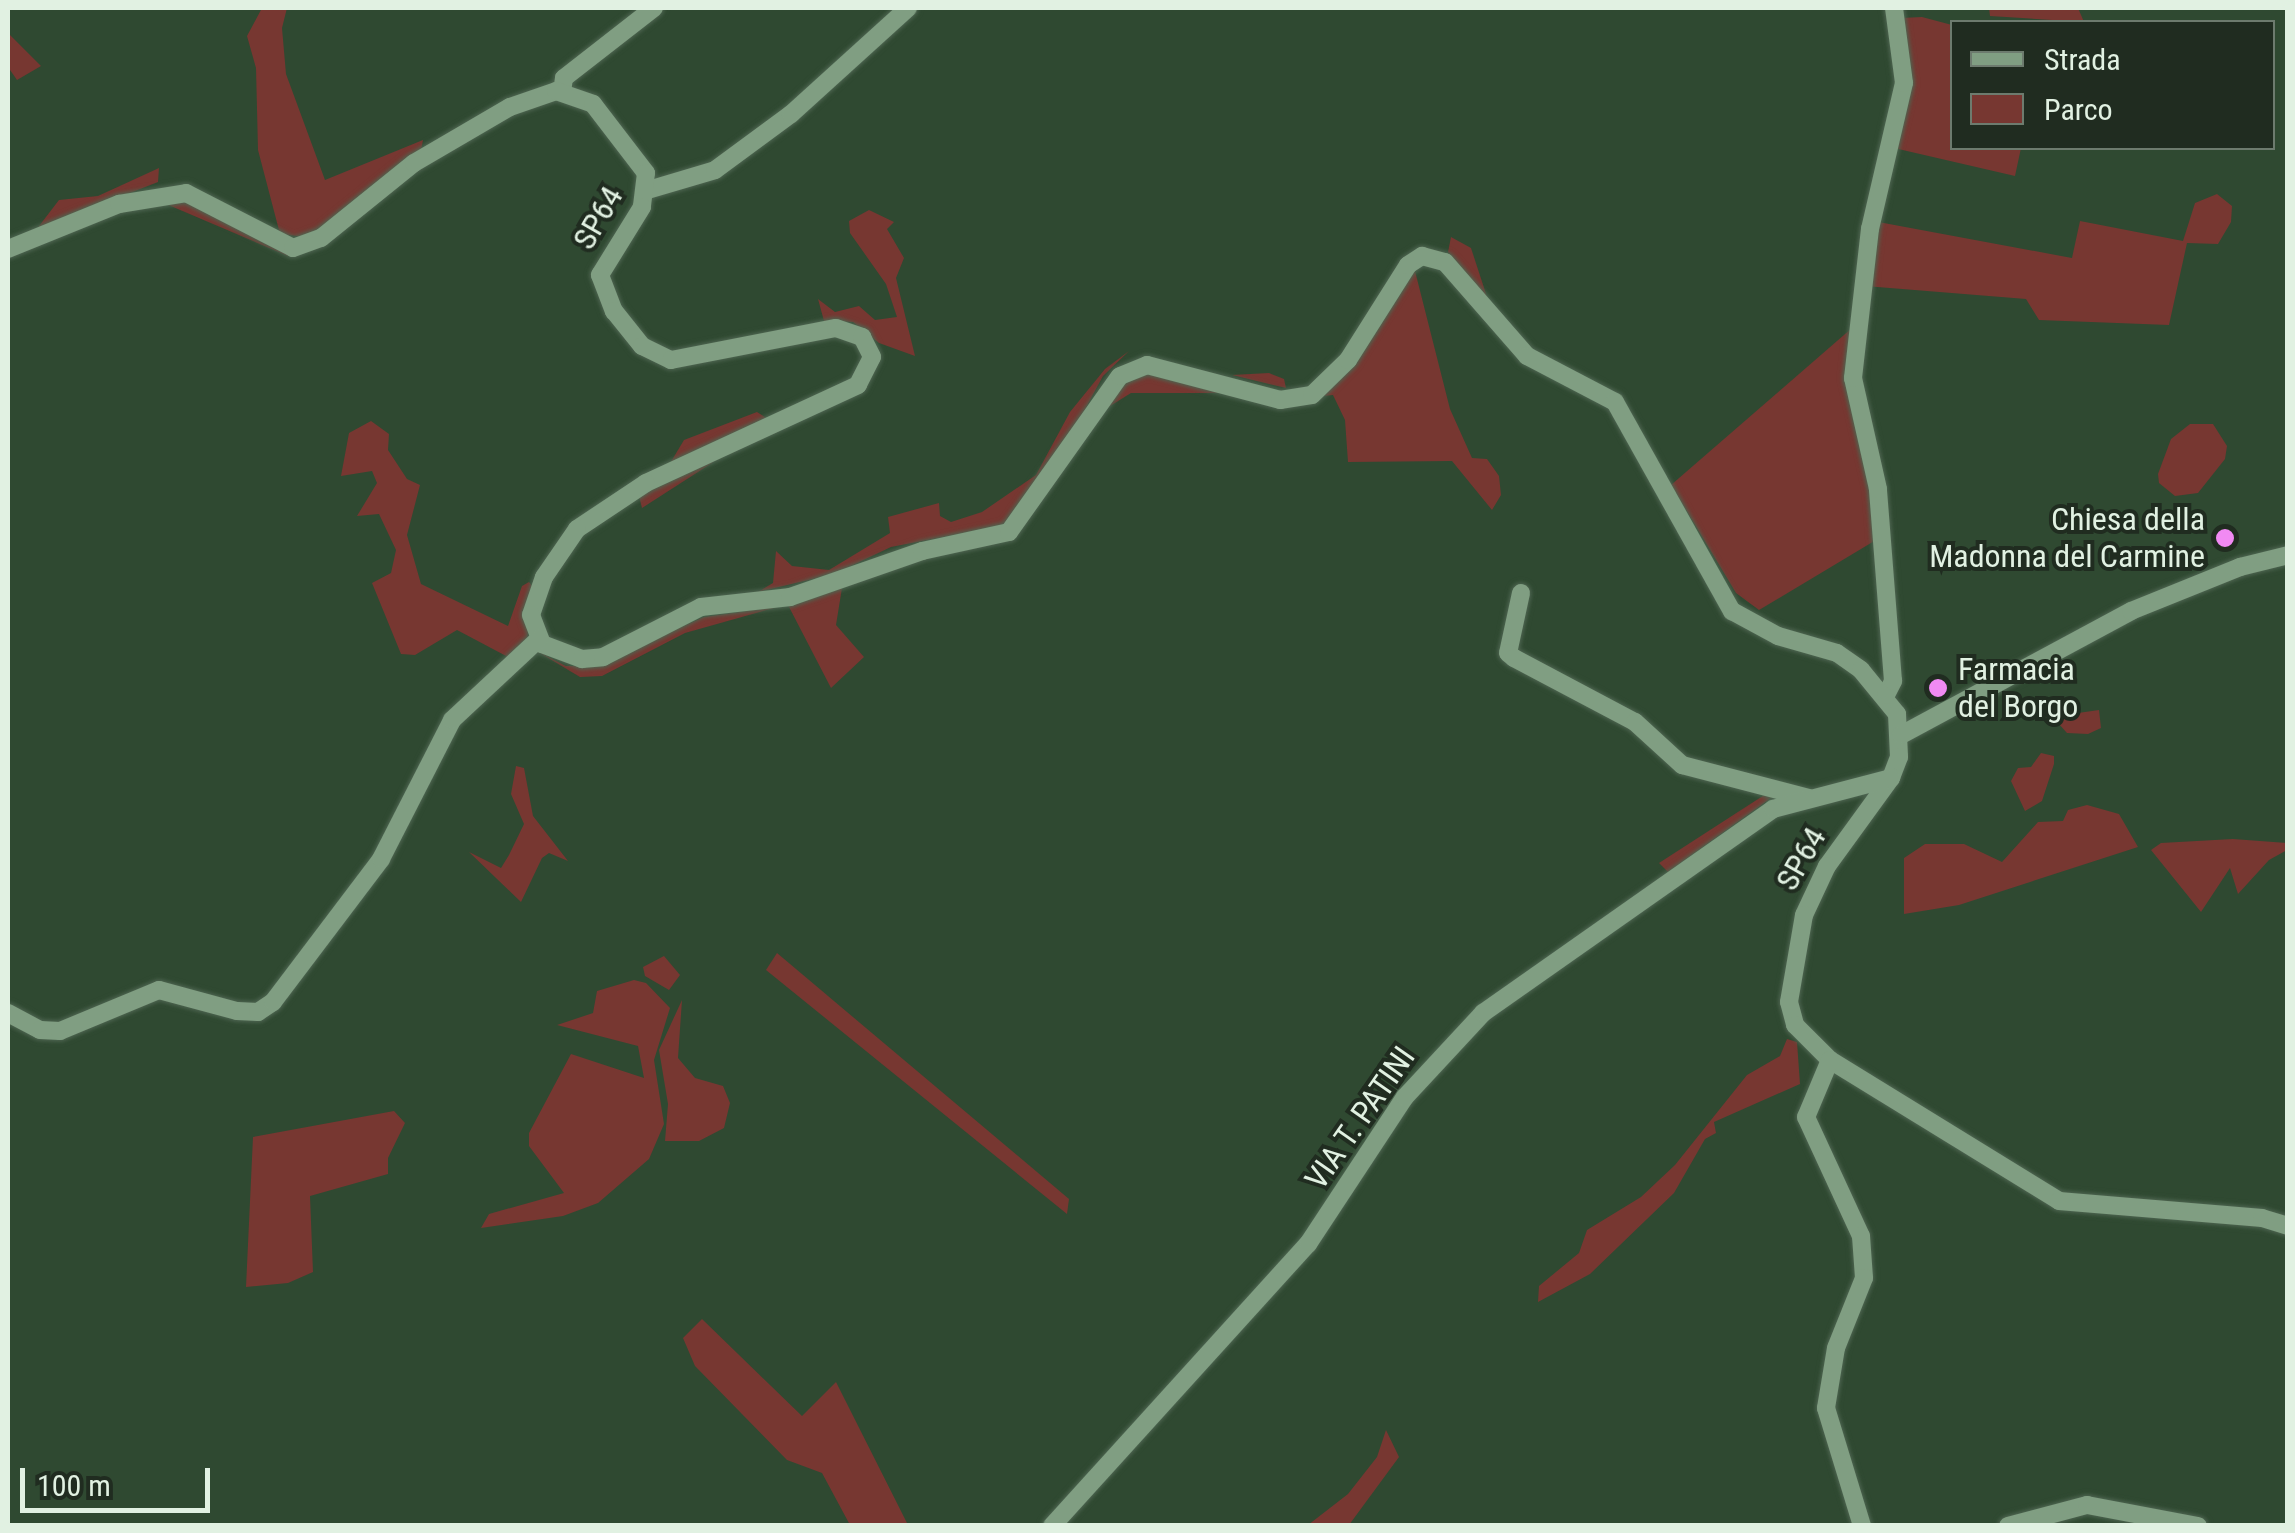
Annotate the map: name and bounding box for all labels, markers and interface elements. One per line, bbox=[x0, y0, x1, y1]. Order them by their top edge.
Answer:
legend bbox=[1950, 20, 2275, 150]
text: Strada bbox=[2044, 42, 2121, 77]
text: Parco bbox=[2044, 92, 2113, 127]
street label: SP64 bbox=[565, 180, 631, 256]
place label: Chiesa della Madonna del Carmine bbox=[1929, 501, 2205, 576]
marker: Chiesa della Madonna del Carmine bbox=[2214, 527, 2236, 549]
place label: Farmacia del Borgo bbox=[1958, 651, 2078, 726]
marker: Farmacia del Borgo bbox=[1927, 677, 1949, 699]
street label: SP64 bbox=[1768, 821, 1834, 897]
street label: VIA T. PATINI bbox=[1297, 1039, 1423, 1197]
scale bar bbox=[25, 1448, 215, 1510]
text: 100 m bbox=[37, 1468, 111, 1503]

